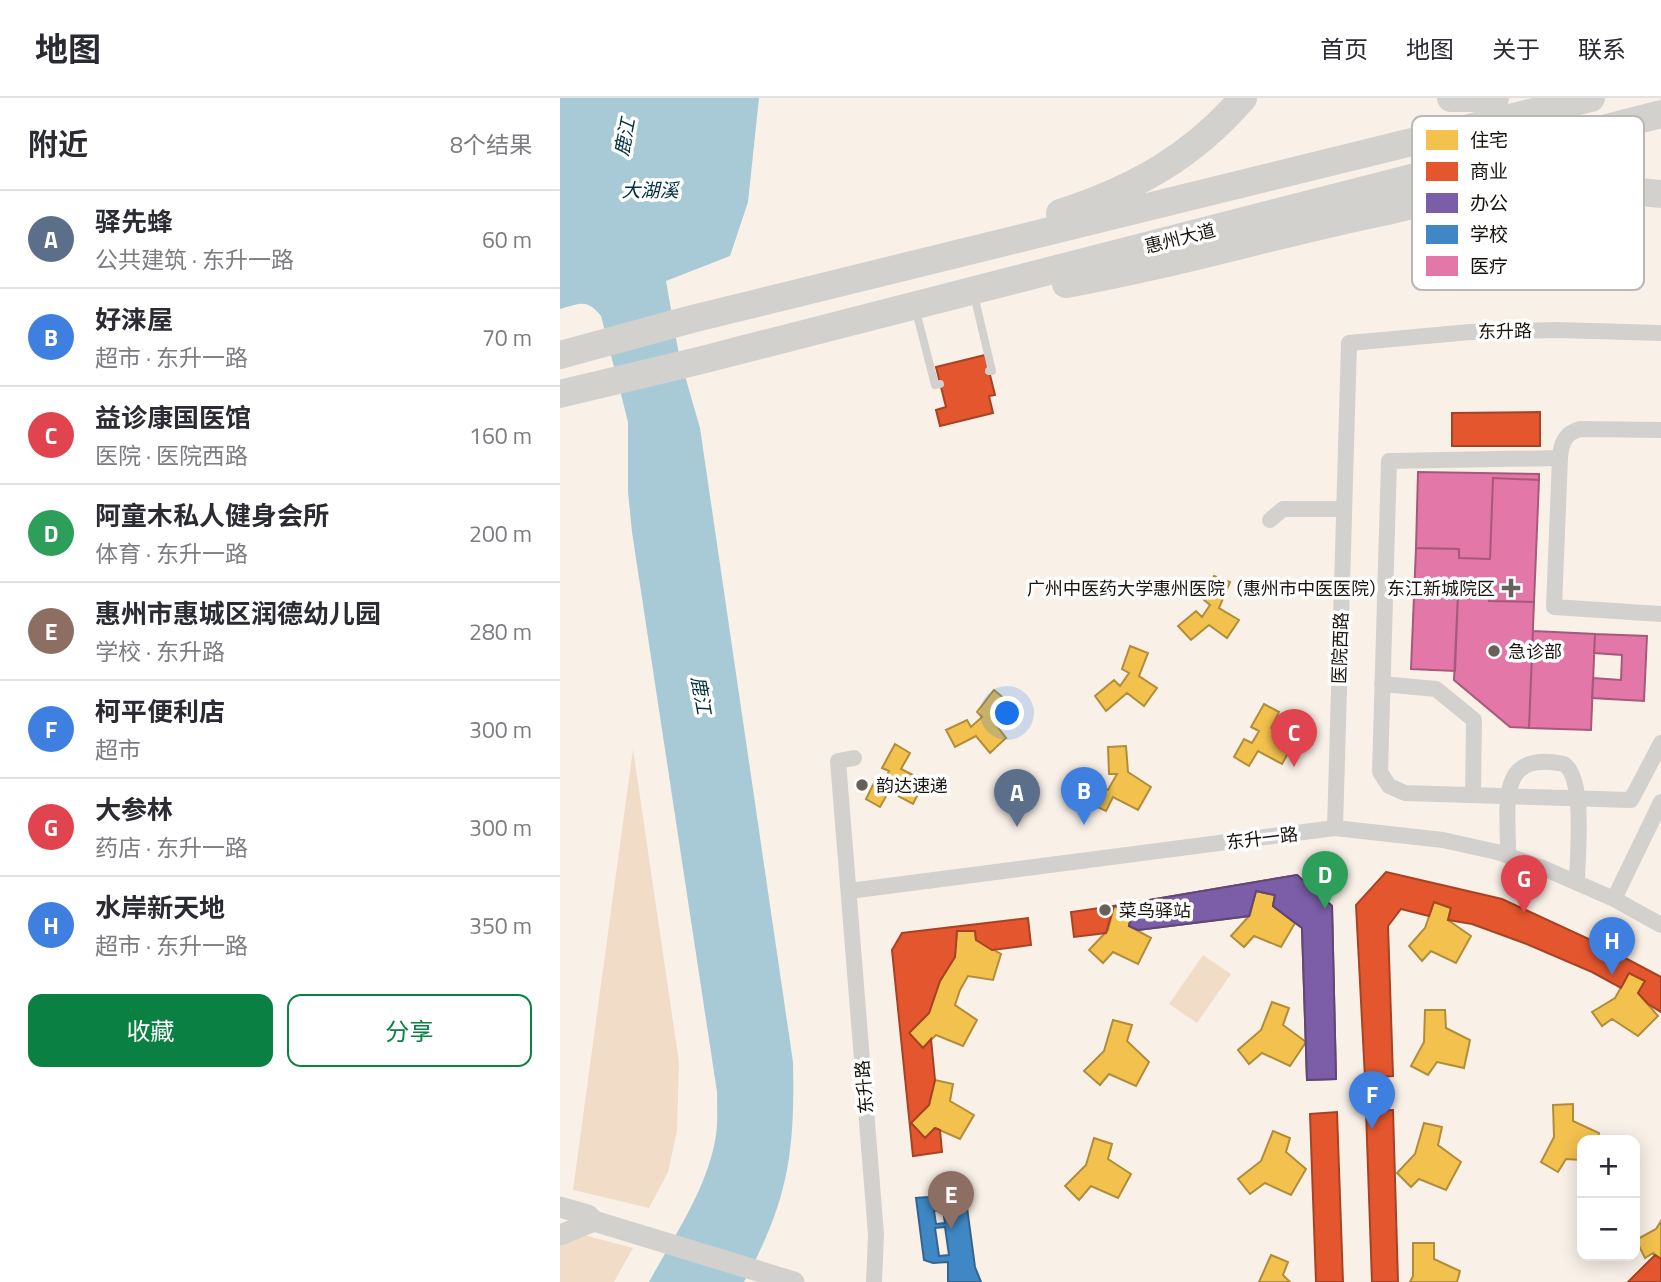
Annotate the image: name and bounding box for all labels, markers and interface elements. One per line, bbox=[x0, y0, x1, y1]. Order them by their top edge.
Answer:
text: 地图 bbox=[35, 24, 101, 74]
text: 首页 bbox=[1320, 31, 1368, 67]
text: 地图 bbox=[1406, 31, 1454, 67]
text: 关于 bbox=[1492, 31, 1540, 67]
text: 联系 bbox=[1578, 31, 1626, 67]
water label: 鹿江 bbox=[606, 114, 642, 158]
legend bbox=[1412, 116, 1644, 290]
text: 附近 bbox=[28, 121, 88, 167]
text: 住宅 bbox=[1470, 125, 1508, 154]
text: 8个结果 bbox=[450, 127, 532, 162]
text: 商业 bbox=[1470, 156, 1508, 185]
water label: 大湖溪 bbox=[621, 175, 680, 204]
text: 办公 bbox=[1470, 188, 1508, 217]
text: 驿先蜂 bbox=[95, 202, 173, 241]
street label: 惠州大道 bbox=[1142, 216, 1218, 260]
text: 学校 bbox=[1470, 219, 1508, 248]
text: A bbox=[44, 222, 58, 257]
text: 60 m bbox=[482, 222, 532, 257]
text: 公共建筑 · 东升一路 bbox=[95, 242, 294, 277]
text: 医疗 bbox=[1470, 251, 1508, 280]
text: 好涞屋 bbox=[95, 300, 173, 339]
street label: 东升路 bbox=[1478, 317, 1532, 345]
text: B bbox=[44, 320, 58, 355]
text: 70 m bbox=[482, 320, 532, 355]
text: 超市 · 东升一路 bbox=[95, 340, 248, 375]
text: 益诊康国医馆 bbox=[95, 398, 251, 437]
text: C bbox=[45, 418, 57, 453]
text: 160 m bbox=[469, 418, 532, 453]
text: 医院 · 医院西路 bbox=[95, 438, 248, 473]
text: 阿童木私人健身会所 bbox=[95, 496, 329, 535]
text: D bbox=[44, 516, 58, 551]
text: 200 m bbox=[469, 516, 532, 551]
text: 体育 · 东升一路 bbox=[95, 536, 248, 571]
place label: 广州中医药大学惠州医院（惠州市中医医院）东江新城院区 bbox=[1027, 575, 1495, 602]
marker: 广州中医药大学惠州医院（惠州市中医医院）东江新城院区 bbox=[1501, 578, 1521, 598]
text: 惠州市惠城区润德幼儿园 bbox=[95, 594, 381, 633]
street label: 医院西路 bbox=[1325, 612, 1355, 684]
text: E bbox=[45, 614, 57, 649]
text: 280 m bbox=[469, 614, 532, 649]
text: 学校 · 东升路 bbox=[95, 634, 225, 669]
place label: 急诊部 bbox=[1508, 638, 1562, 665]
marker: 急诊部 bbox=[1486, 643, 1502, 659]
water label: 鹿江 bbox=[684, 674, 720, 718]
text: 柯平便利店 bbox=[95, 692, 225, 731]
your location bbox=[990, 696, 1024, 730]
pin: C bbox=[1271, 709, 1317, 767]
text: F bbox=[45, 712, 57, 747]
text: 300 m bbox=[469, 712, 532, 747]
text: 超市 bbox=[95, 732, 141, 767]
pin: B bbox=[1061, 767, 1107, 825]
pin: A bbox=[994, 769, 1040, 827]
place label: 韵达速递 bbox=[876, 772, 948, 799]
marker: 韵达速递 bbox=[854, 777, 870, 793]
text: 大参林 bbox=[95, 790, 173, 829]
text: G bbox=[44, 810, 58, 845]
text: 300 m bbox=[469, 810, 532, 845]
street label: 东升一路 bbox=[1225, 820, 1299, 856]
text: 药店 · 东升一路 bbox=[95, 830, 248, 865]
pin: D bbox=[1302, 851, 1348, 909]
pin: G bbox=[1501, 855, 1547, 913]
text: 水岸新天地 bbox=[95, 888, 225, 927]
place label: 菜鸟驿站 bbox=[1119, 897, 1191, 924]
marker: 菜鸟驿站 bbox=[1097, 902, 1113, 918]
text: H bbox=[43, 908, 59, 943]
text: 350 m bbox=[469, 908, 532, 943]
pin: H bbox=[1589, 917, 1635, 975]
text: 超市 · 东升一路 bbox=[95, 928, 248, 963]
button: 收藏 bbox=[28, 994, 273, 1067]
button: 分享 bbox=[287, 994, 532, 1067]
street label: 东升路 bbox=[848, 1059, 880, 1115]
pin: F bbox=[1349, 1071, 1395, 1129]
map controls bbox=[1577, 1135, 1640, 1261]
button: + bbox=[1577, 1135, 1640, 1198]
pin: E bbox=[928, 1171, 974, 1229]
button: − bbox=[1577, 1198, 1640, 1261]

